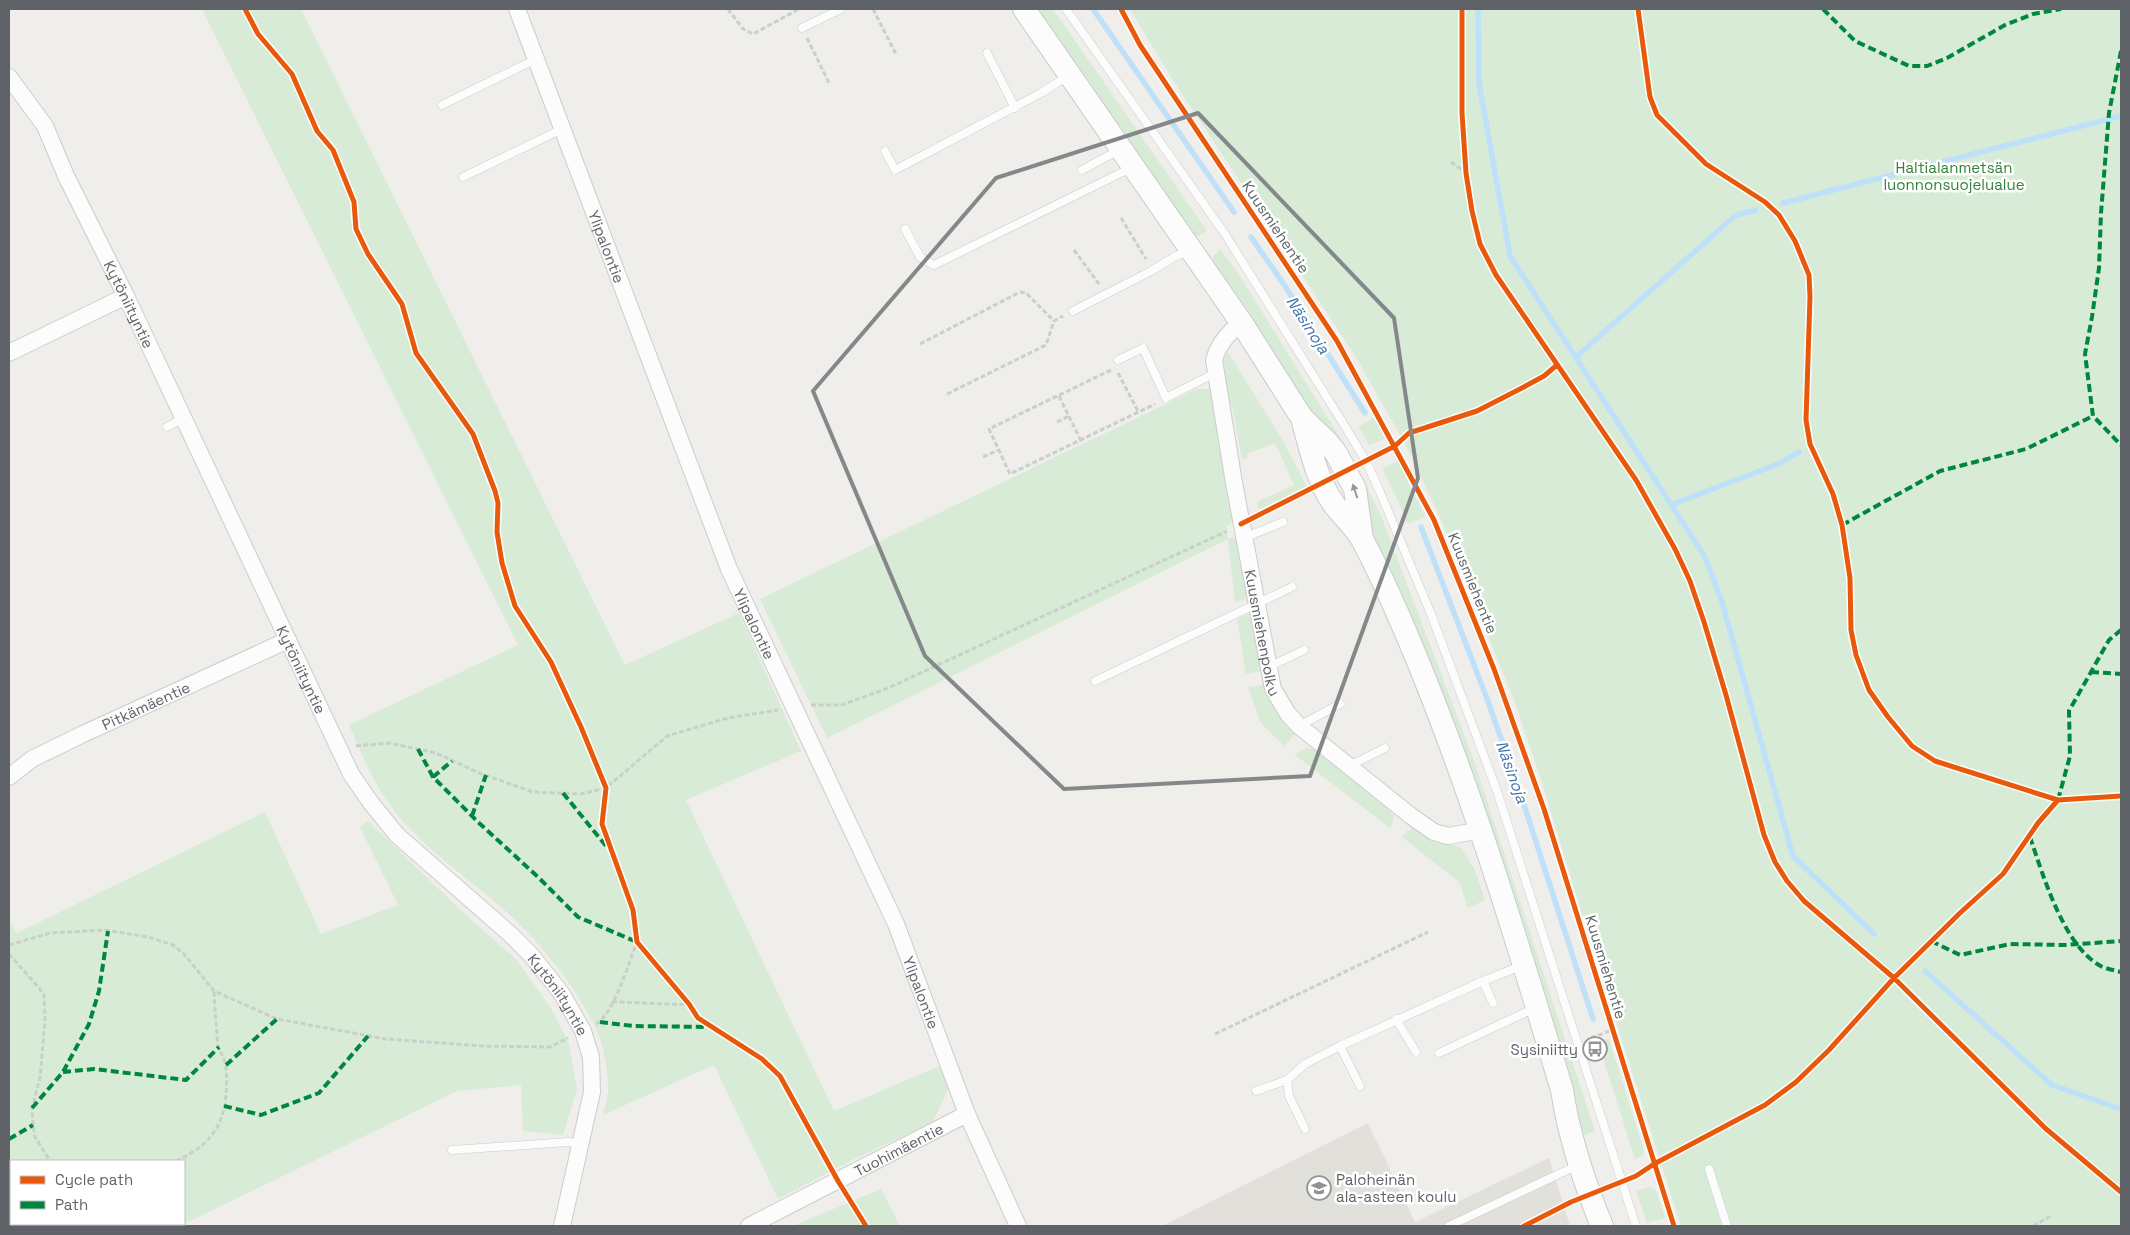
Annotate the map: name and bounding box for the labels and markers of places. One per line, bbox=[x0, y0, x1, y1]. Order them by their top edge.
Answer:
bus stop icon: Sysiniitty bbox=[1582, 1036, 1608, 1062]
place label: Sysiniitty bbox=[1511, 1040, 1578, 1059]
place label: Paloheinän ala-asteen koulu bbox=[1336, 1170, 1456, 1206]
school or university icon: Paloheinän ala-asteen koulu bbox=[1306, 1175, 1332, 1201]

